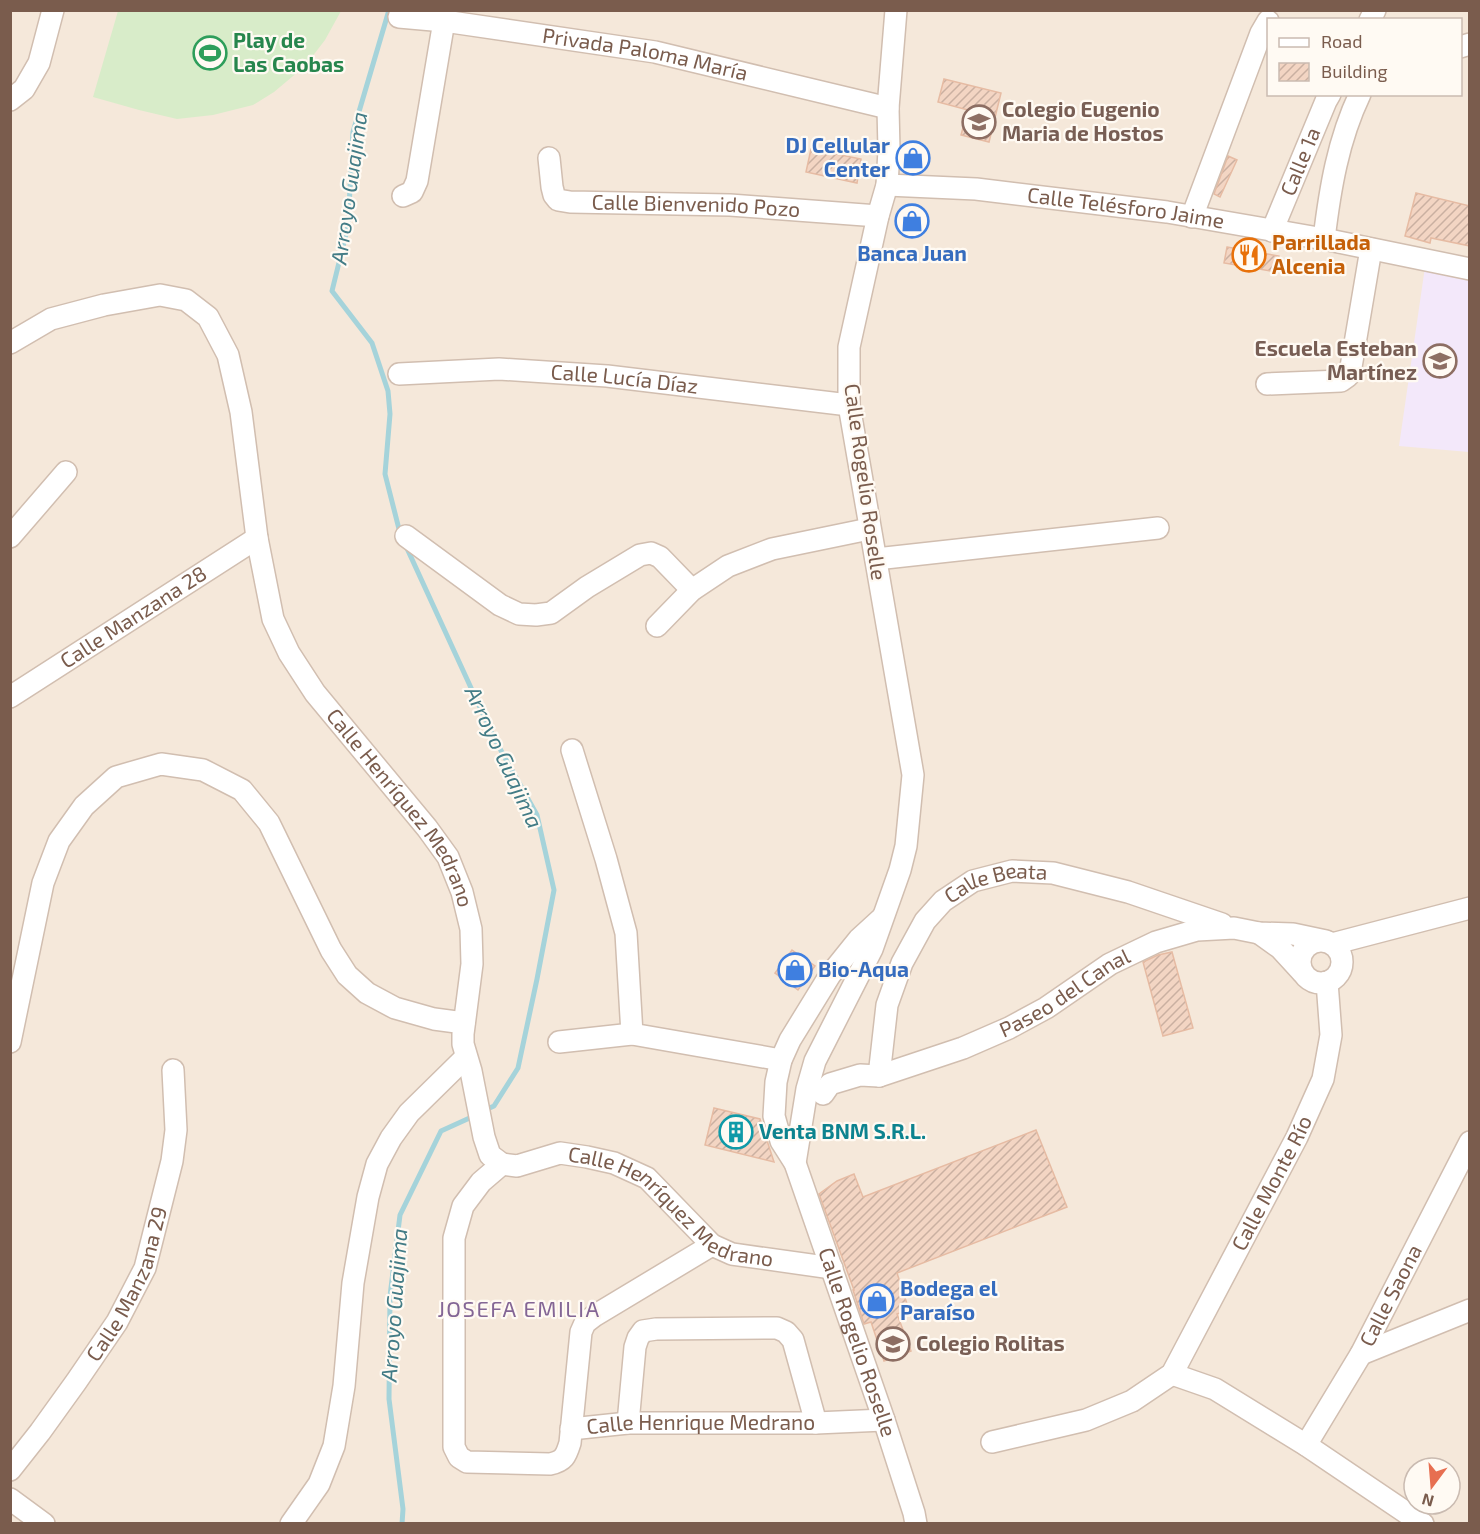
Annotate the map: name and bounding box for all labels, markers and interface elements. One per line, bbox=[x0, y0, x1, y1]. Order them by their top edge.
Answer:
legend bbox=[1267, 18, 1462, 96]
street label: Privada Paloma María bbox=[541, 22, 751, 85]
place label: Play de Las Caobas bbox=[233, 27, 344, 76]
text: Road bbox=[1321, 30, 1362, 52]
sports icon: Play de Las Caobas bbox=[192, 35, 228, 71]
text: Building bbox=[1321, 60, 1388, 82]
place label: Colegio Eugenio Maria de Hostos bbox=[1002, 96, 1164, 145]
school or university icon: Colegio Eugenio Maria de Hostos bbox=[961, 104, 997, 140]
water label: Arroyo Guajima bbox=[324, 110, 373, 267]
street label: Calle 1a bbox=[1274, 123, 1325, 199]
place label: DJ Cellular Center bbox=[785, 132, 890, 181]
shop icon: DJ Cellular Center bbox=[895, 140, 931, 176]
street label: Calle Telésforo Jaime bbox=[1026, 181, 1226, 233]
street label: Calle Bienvenido Pozo bbox=[591, 188, 801, 221]
shop icon: Banca Juan bbox=[894, 203, 930, 239]
place label: Parrillada Alcenia bbox=[1272, 229, 1371, 278]
restaurant icon: Parrillada Alcenia bbox=[1231, 237, 1267, 273]
place label: Banca Juan bbox=[857, 240, 967, 265]
place label: Escuela Esteban Martínez bbox=[1255, 335, 1417, 384]
school or university icon: Escuela Esteban Martínez bbox=[1422, 343, 1458, 379]
street label: Calle Lucía Díaz bbox=[550, 358, 700, 398]
street label: Calle Rogelio Roselle bbox=[840, 382, 893, 582]
street label: Calle Manzana 28 bbox=[55, 560, 211, 673]
water label: Arroyo Guajima bbox=[459, 680, 549, 832]
street label: Calle Henríquez Medrano bbox=[322, 703, 479, 909]
street label: Calle Beata bbox=[939, 856, 1048, 908]
street label: Paseo del Canal bbox=[995, 942, 1134, 1042]
shop icon: Bio-Aqua bbox=[777, 952, 813, 988]
place label: Bio-Aqua bbox=[818, 956, 909, 981]
street label: Calle Monte Río bbox=[1225, 1111, 1316, 1254]
building icon: Venta BNM S.R.L. bbox=[718, 1114, 754, 1150]
place label: Venta BNM S.R.L. bbox=[759, 1118, 926, 1143]
street label: Calle Henríquez Medrano bbox=[567, 1140, 775, 1271]
street label: Calle Manzana 29 bbox=[80, 1204, 171, 1365]
water label: Arroyo Guajima bbox=[375, 1227, 412, 1384]
street label: Calle Saona bbox=[1353, 1240, 1426, 1350]
street label: Calle Rogelio Roselle bbox=[814, 1244, 903, 1439]
place label: Bodega el Paraíso bbox=[900, 1275, 998, 1324]
shop icon: Bodega el Paraíso bbox=[859, 1283, 895, 1319]
district label: JOSEFA EMILIA bbox=[437, 1295, 601, 1321]
school or university icon: Colegio Rolitas bbox=[875, 1326, 911, 1362]
place label: Colegio Rolitas bbox=[916, 1330, 1065, 1355]
street label: Calle Henrique Medrano bbox=[585, 1408, 815, 1438]
north arrow bbox=[1402, 1456, 1462, 1516]
text: N bbox=[1420, 1490, 1436, 1512]

